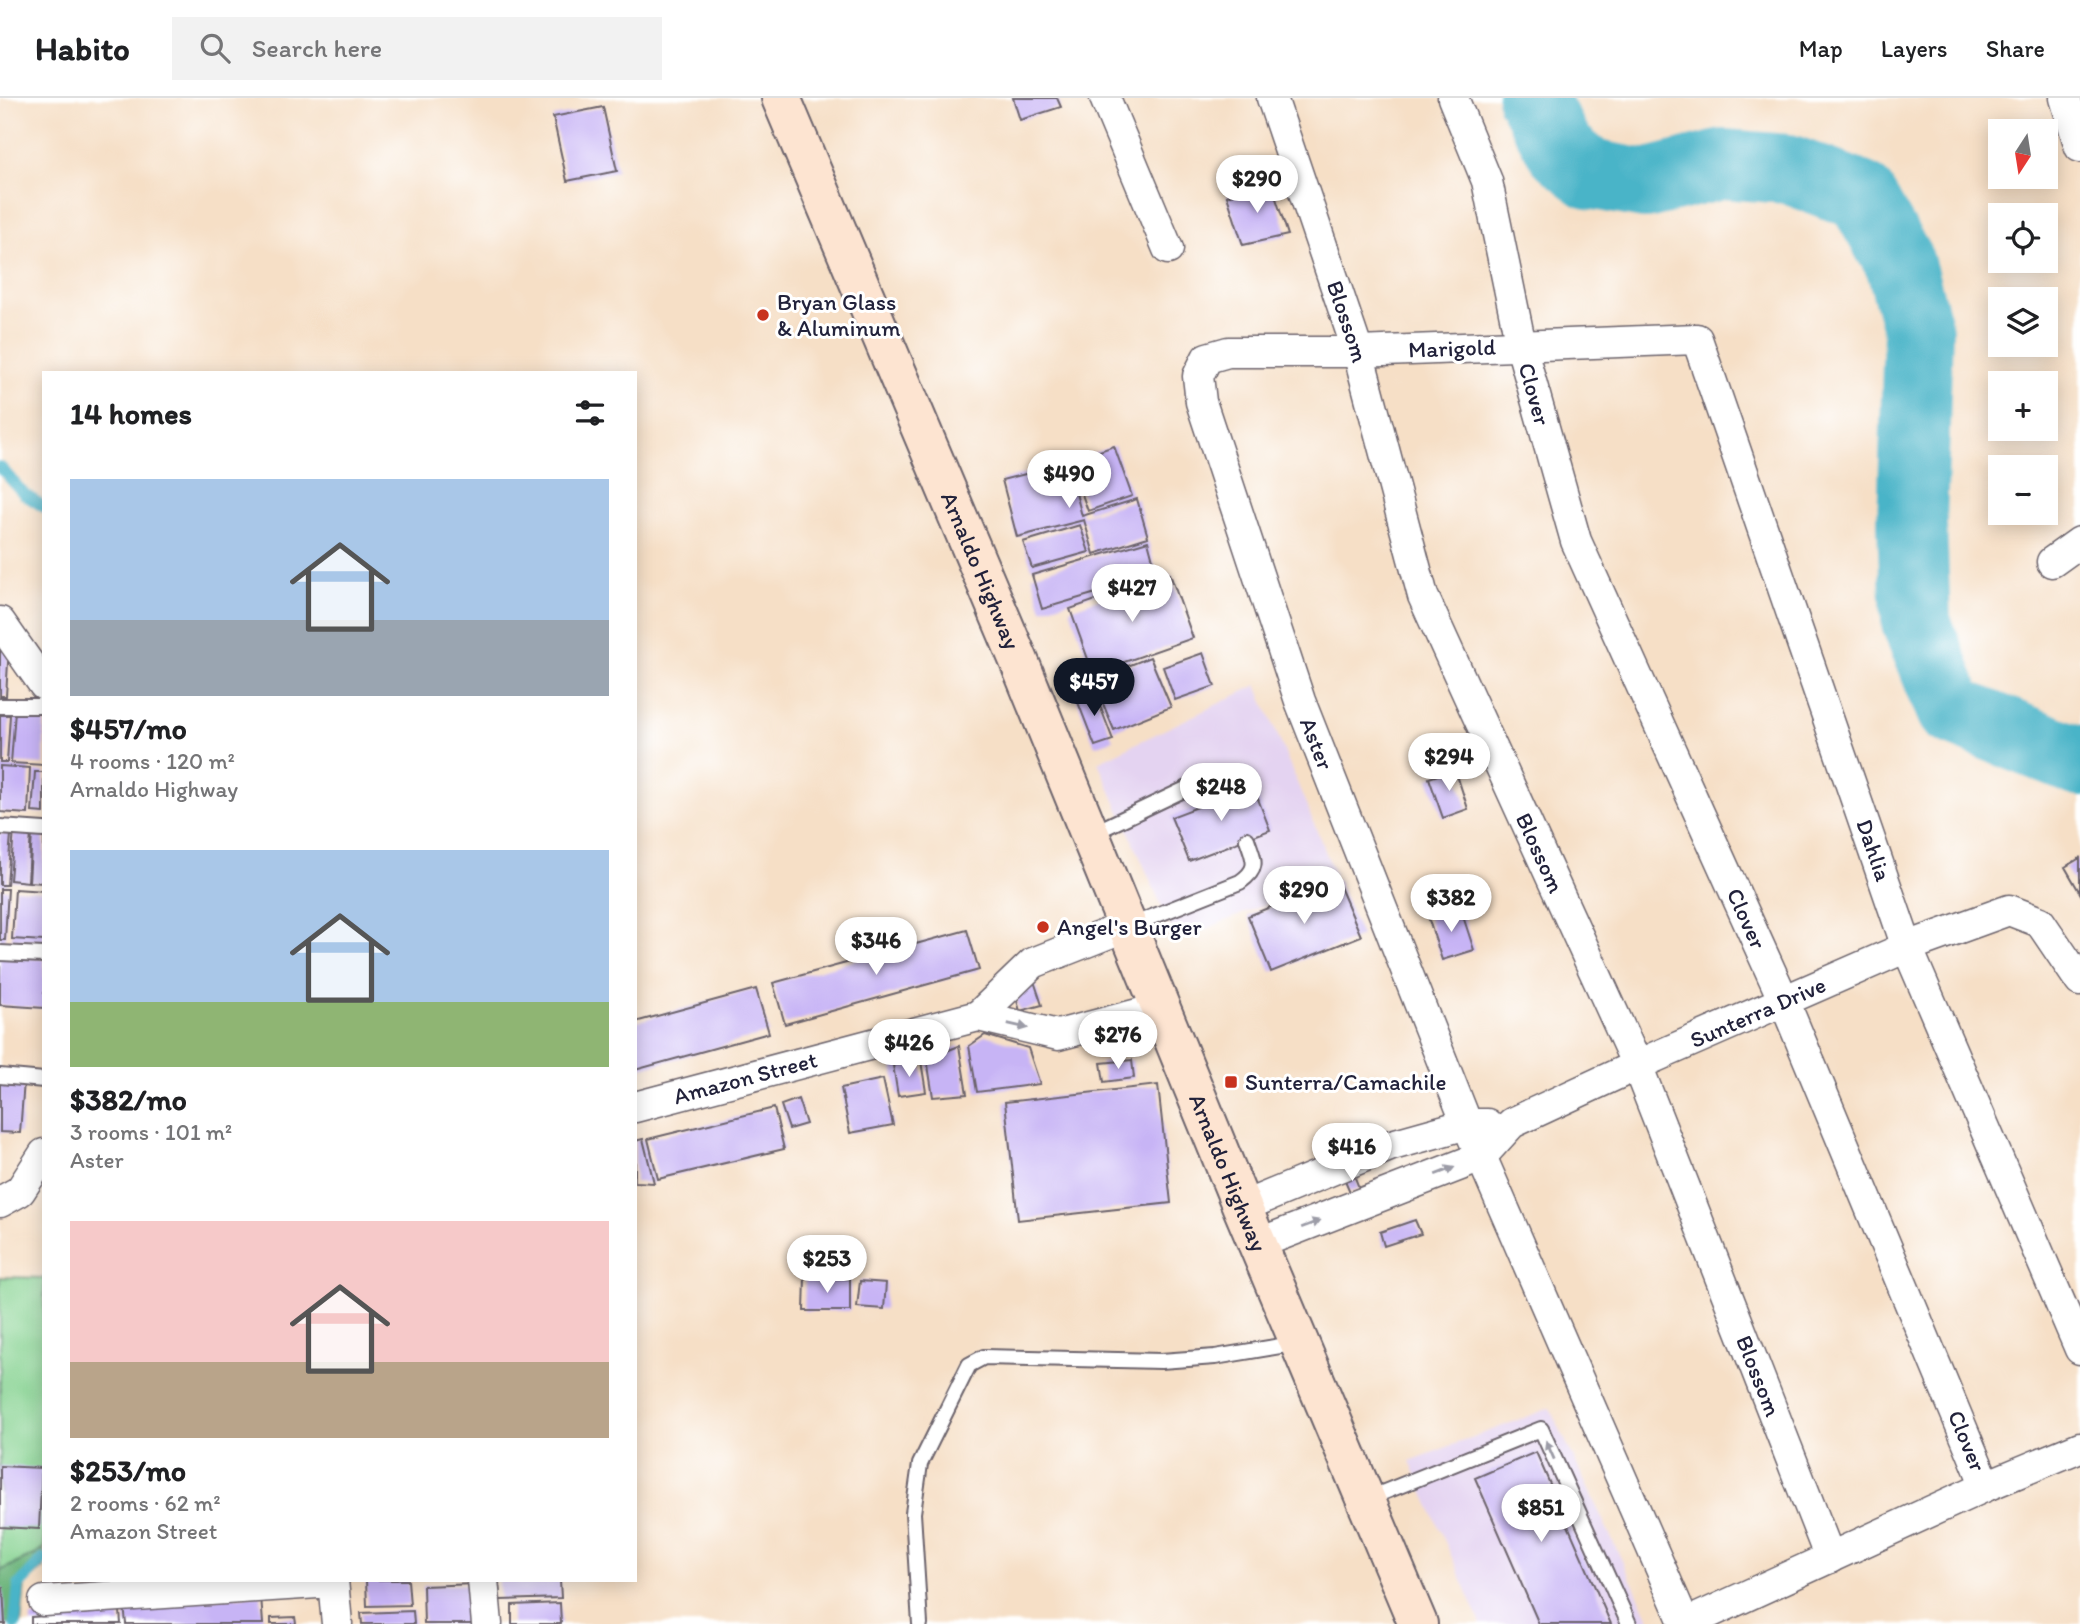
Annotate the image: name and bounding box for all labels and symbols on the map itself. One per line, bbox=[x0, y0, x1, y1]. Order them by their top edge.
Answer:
north arrow bbox=[1988, 119, 2058, 189]
pin: $290 bbox=[1216, 156, 1298, 215]
street label: Blossom bbox=[1321, 277, 1374, 365]
place label: Bryan Glass & Aluminum bbox=[777, 288, 901, 342]
marker: Bryan Glass & Aluminum bbox=[755, 307, 771, 323]
street label: Marigold bbox=[1408, 332, 1497, 364]
street label: Clover bbox=[1512, 359, 1557, 428]
pin: $490 bbox=[1028, 450, 1110, 510]
street label: Arnaldo Highway bbox=[935, 488, 1026, 654]
pin: $427 bbox=[1091, 564, 1173, 624]
pin: $457 bbox=[1053, 658, 1135, 718]
street label: Aster bbox=[1294, 713, 1340, 774]
pin: $294 bbox=[1408, 734, 1490, 793]
pin: $248 bbox=[1180, 764, 1262, 823]
street label: Blossom bbox=[1510, 808, 1571, 897]
street label: Dahlia bbox=[1850, 815, 1898, 885]
pin: $290 bbox=[1263, 866, 1345, 926]
pin: $382 bbox=[1410, 874, 1492, 934]
street label: Clover bbox=[1721, 884, 1773, 953]
place label: Angel's Burger bbox=[1057, 913, 1202, 941]
pin: $346 bbox=[835, 918, 917, 977]
marker: Angel's Burger bbox=[1035, 919, 1051, 935]
street label: Sunterra Drive bbox=[1686, 970, 1830, 1054]
pin: $276 bbox=[1077, 1012, 1159, 1071]
pin: $426 bbox=[868, 1020, 950, 1079]
one-way arrow bbox=[1007, 1020, 1029, 1031]
street label: Amazon Street bbox=[670, 1045, 820, 1110]
place label: Sunterra/Camachile bbox=[1245, 1068, 1447, 1096]
marker: Sunterra/Camachile bbox=[1223, 1074, 1239, 1090]
street label: Arnaldo Highway bbox=[1183, 1090, 1273, 1256]
pin: $416 bbox=[1311, 1124, 1393, 1183]
one-way arrow bbox=[1435, 1165, 1456, 1176]
one-way arrow bbox=[1300, 1218, 1321, 1229]
pin: $253 bbox=[786, 1236, 868, 1295]
street label: Blossom bbox=[1730, 1331, 1787, 1420]
street label: Clover bbox=[1942, 1406, 1992, 1476]
one-way arrow bbox=[1544, 1440, 1556, 1460]
pin: $851 bbox=[1500, 1484, 1582, 1544]

